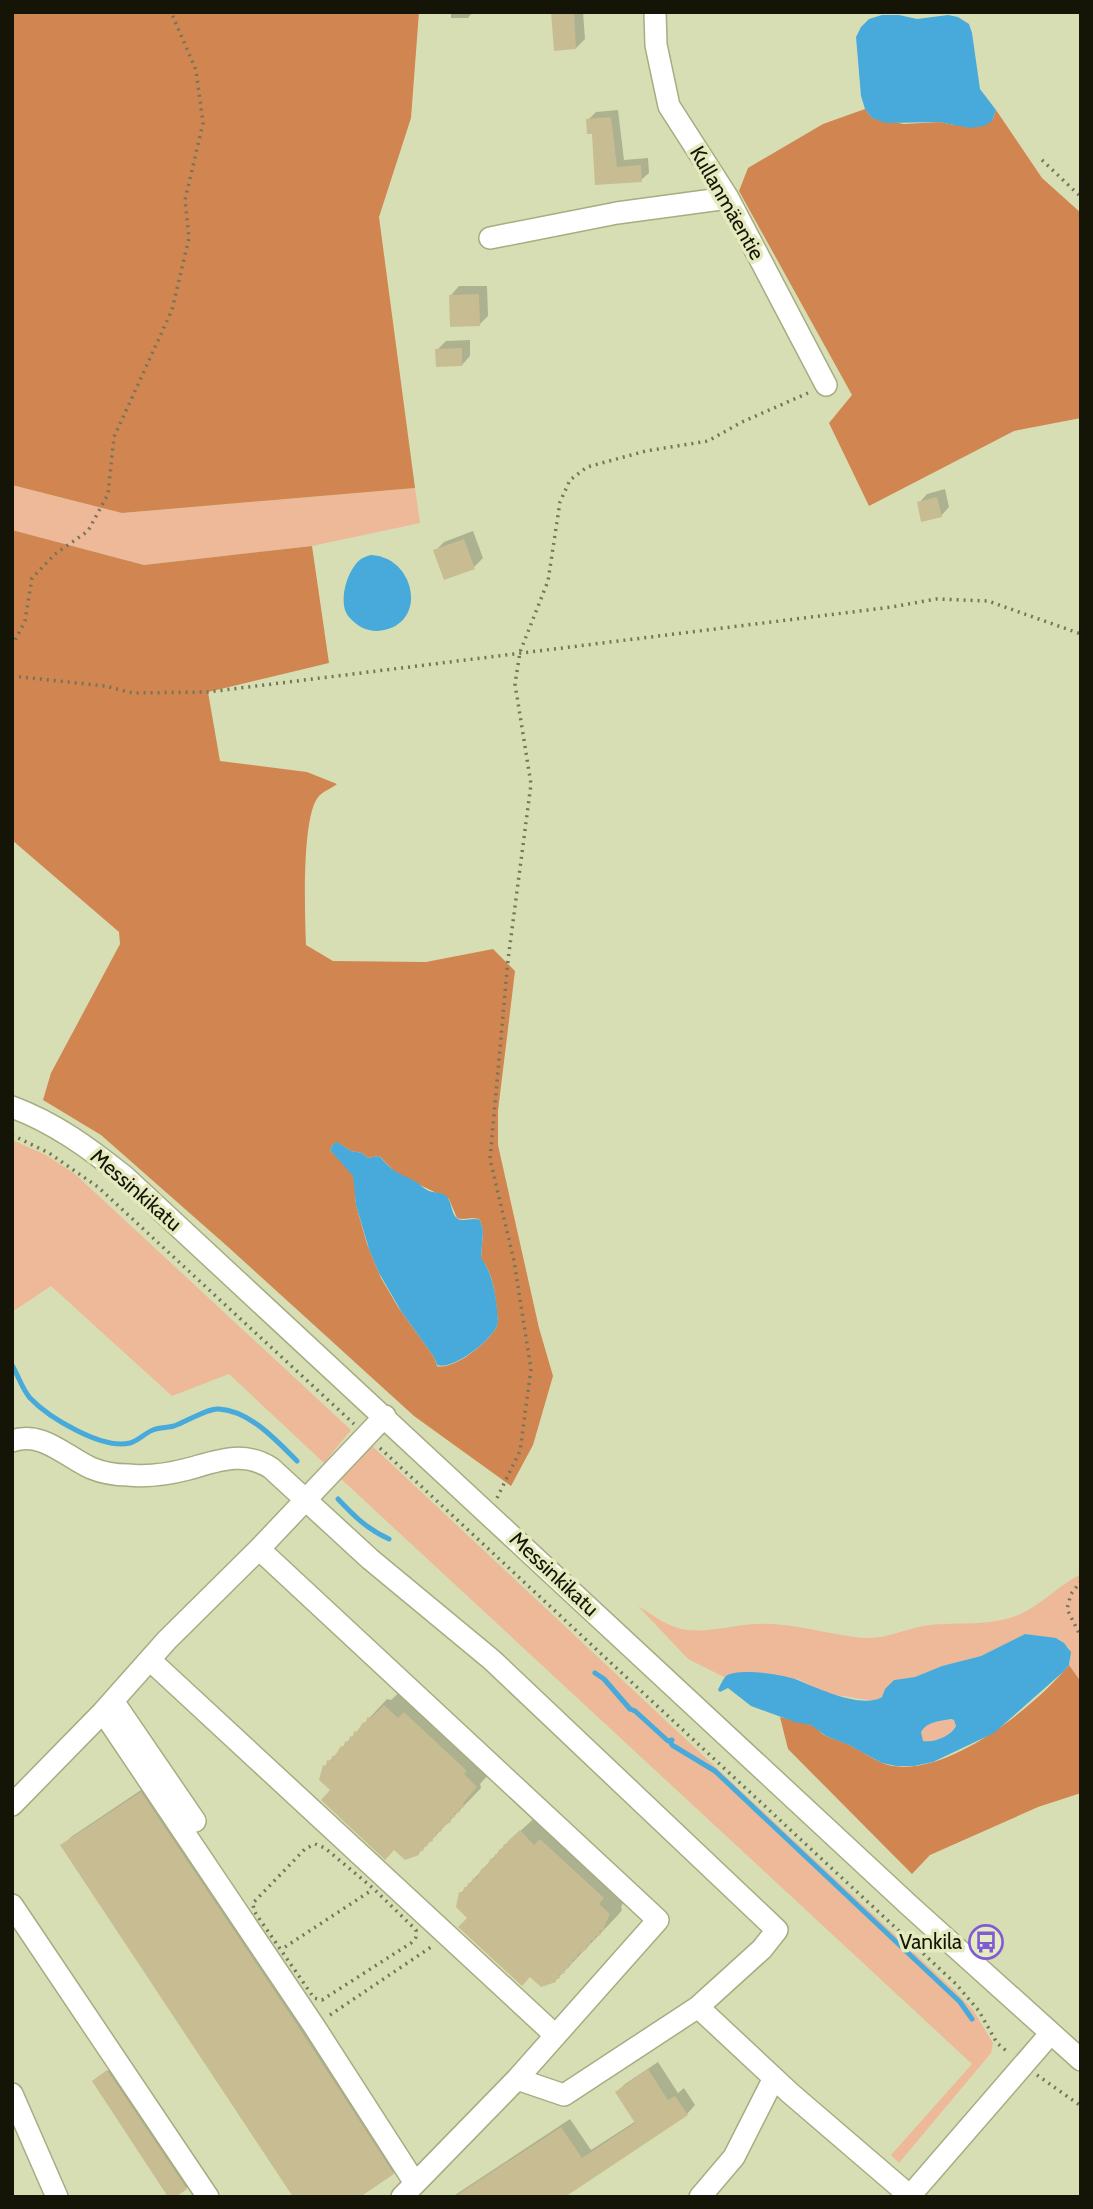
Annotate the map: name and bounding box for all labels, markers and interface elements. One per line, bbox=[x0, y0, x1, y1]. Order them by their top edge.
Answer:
street label: Kullanmäentie bbox=[685, 141, 770, 264]
street label: Messinkikatu bbox=[86, 1143, 187, 1236]
street label: Messinkikatu bbox=[505, 1526, 604, 1621]
bus stop icon: Vankila bbox=[967, 1923, 1005, 1961]
place label: Vankila bbox=[899, 1929, 962, 1954]

